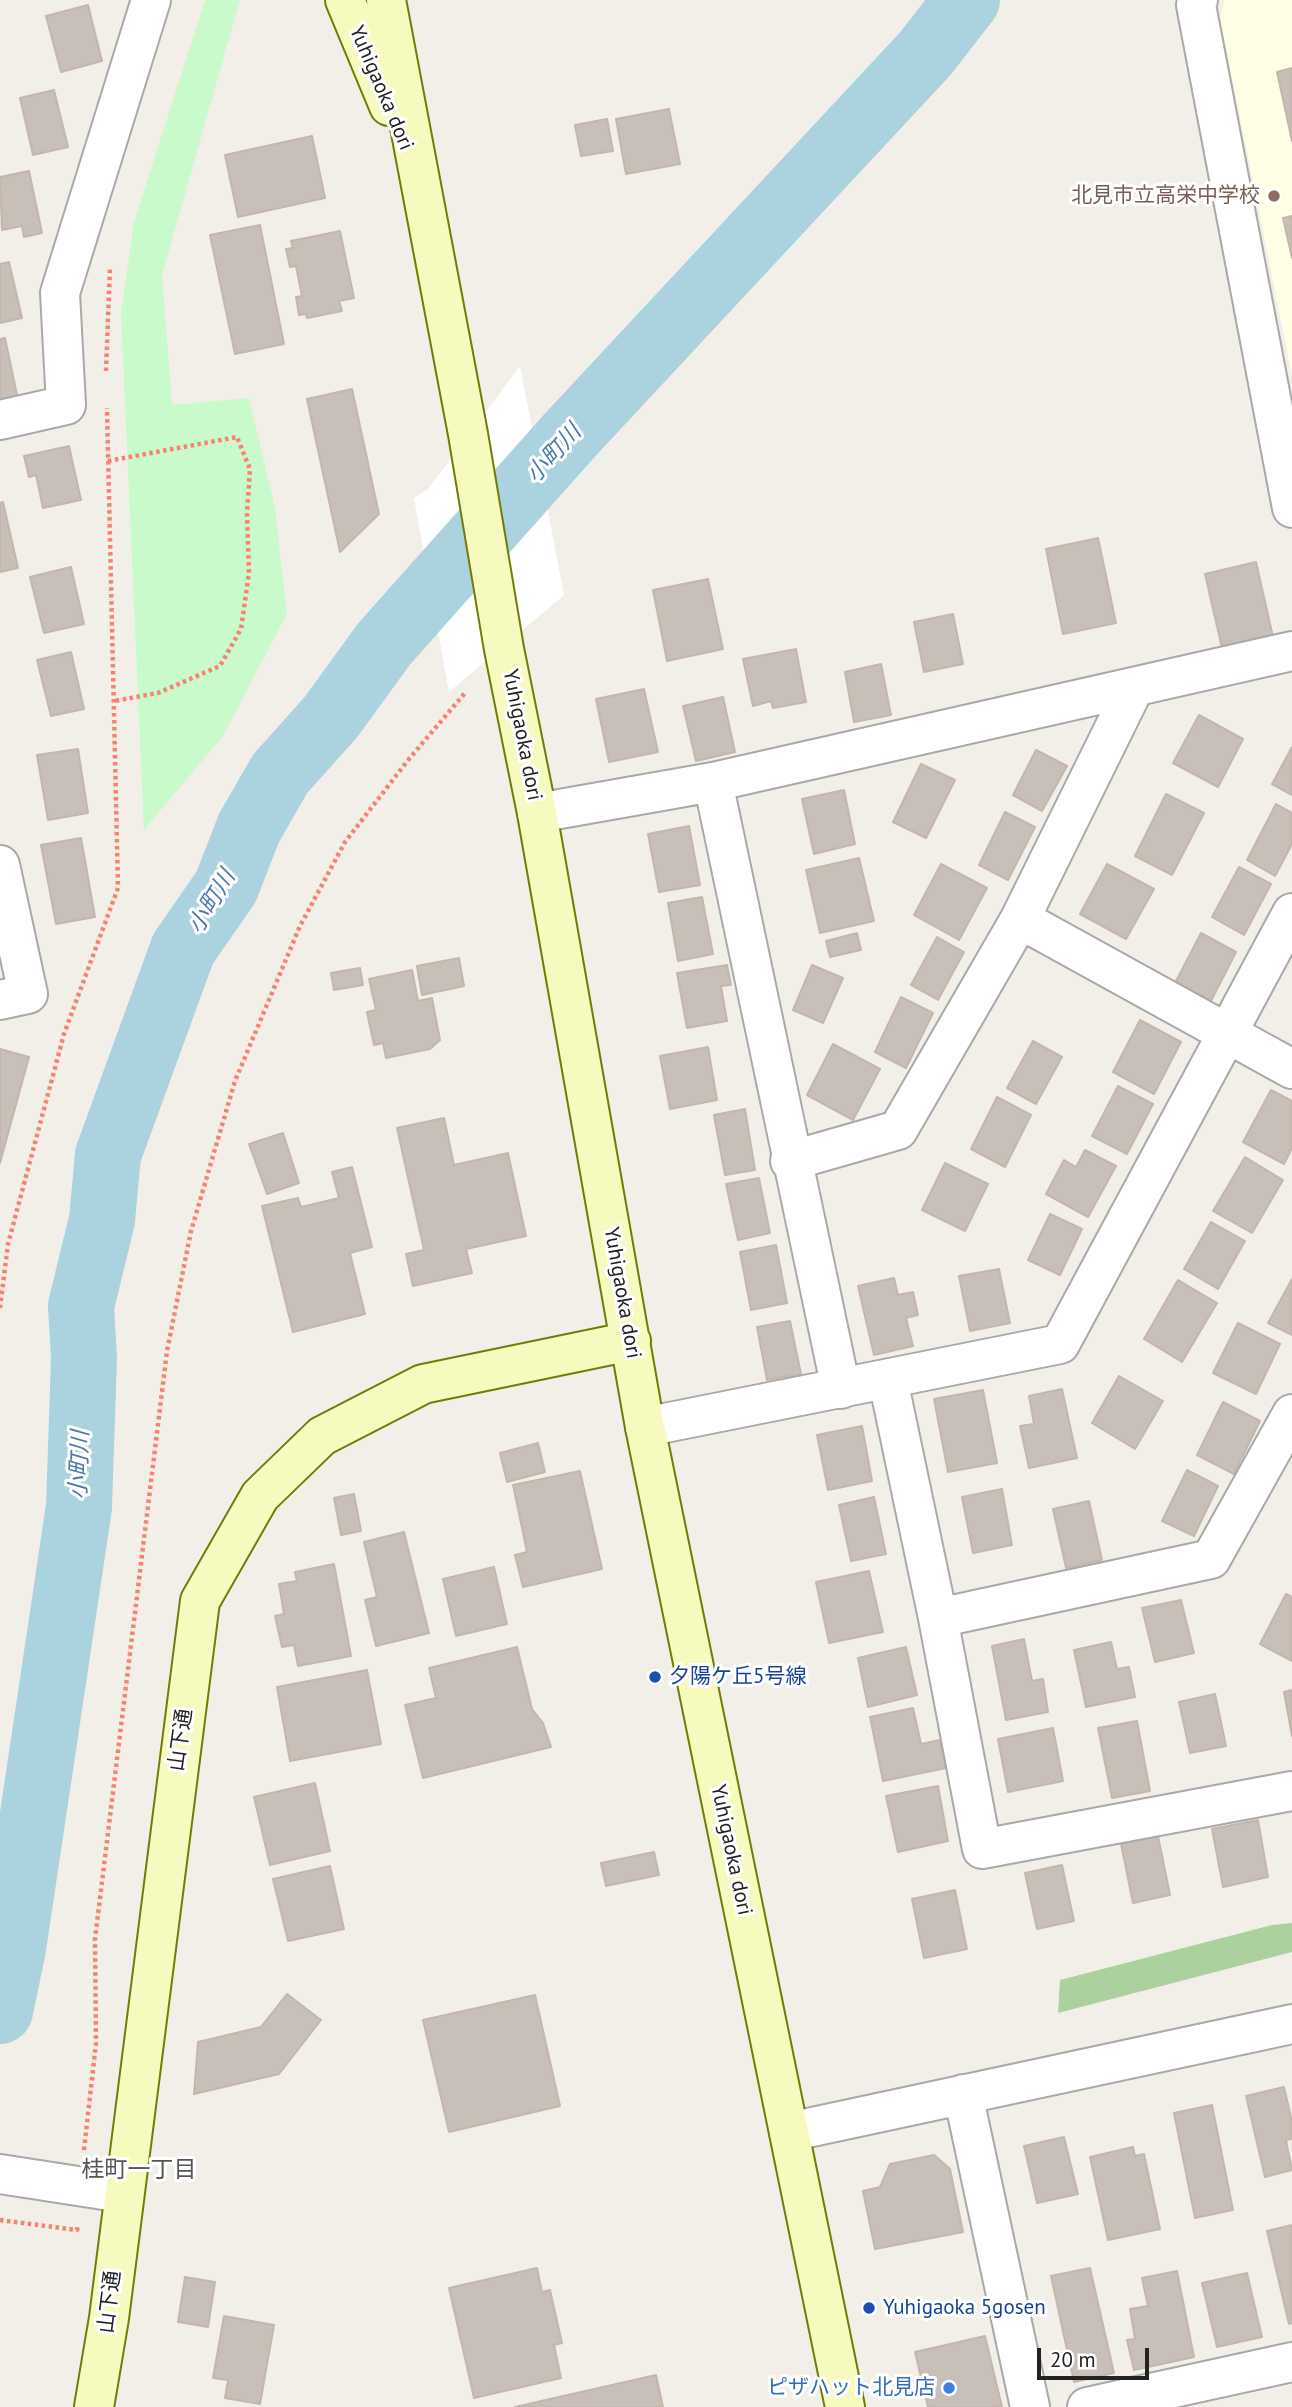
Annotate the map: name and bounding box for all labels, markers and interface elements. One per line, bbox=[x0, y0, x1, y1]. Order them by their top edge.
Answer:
street label: Yuhigaoka dori bbox=[343, 22, 419, 154]
place label: 北見市立高栄中学校 bbox=[1071, 183, 1260, 209]
marker: 北見市立高栄中学校 bbox=[1266, 188, 1282, 204]
water label: 小町川 bbox=[521, 419, 587, 489]
street label: Yuhigaoka dori bbox=[497, 667, 547, 803]
water label: 小町川 bbox=[182, 865, 242, 939]
street label: Yuhigaoka dori bbox=[598, 1225, 646, 1361]
water label: 小町川 bbox=[65, 1430, 95, 1500]
place label: 夕陽ケ丘5号線 bbox=[669, 1664, 806, 1690]
marker: 夕陽ケ丘5号線 bbox=[647, 1669, 663, 1685]
street label: 山下通 bbox=[164, 1707, 198, 1773]
street label: Yuhigaoka dori bbox=[705, 1782, 757, 1918]
district label: 桂町一丁目 bbox=[82, 2156, 196, 2184]
street label: 山下通 bbox=[94, 2269, 126, 2335]
place label: Yuhigaoka 5gosen bbox=[883, 2295, 1046, 2321]
marker: Yuhigaoka 5gosen bbox=[861, 2300, 877, 2316]
scale bar bbox=[1040, 2334, 1152, 2378]
text: 20 m bbox=[1050, 2346, 1096, 2373]
place label: ピザハット北見店 bbox=[767, 2375, 935, 2401]
marker: ピザハット北見店 bbox=[941, 2380, 957, 2396]

